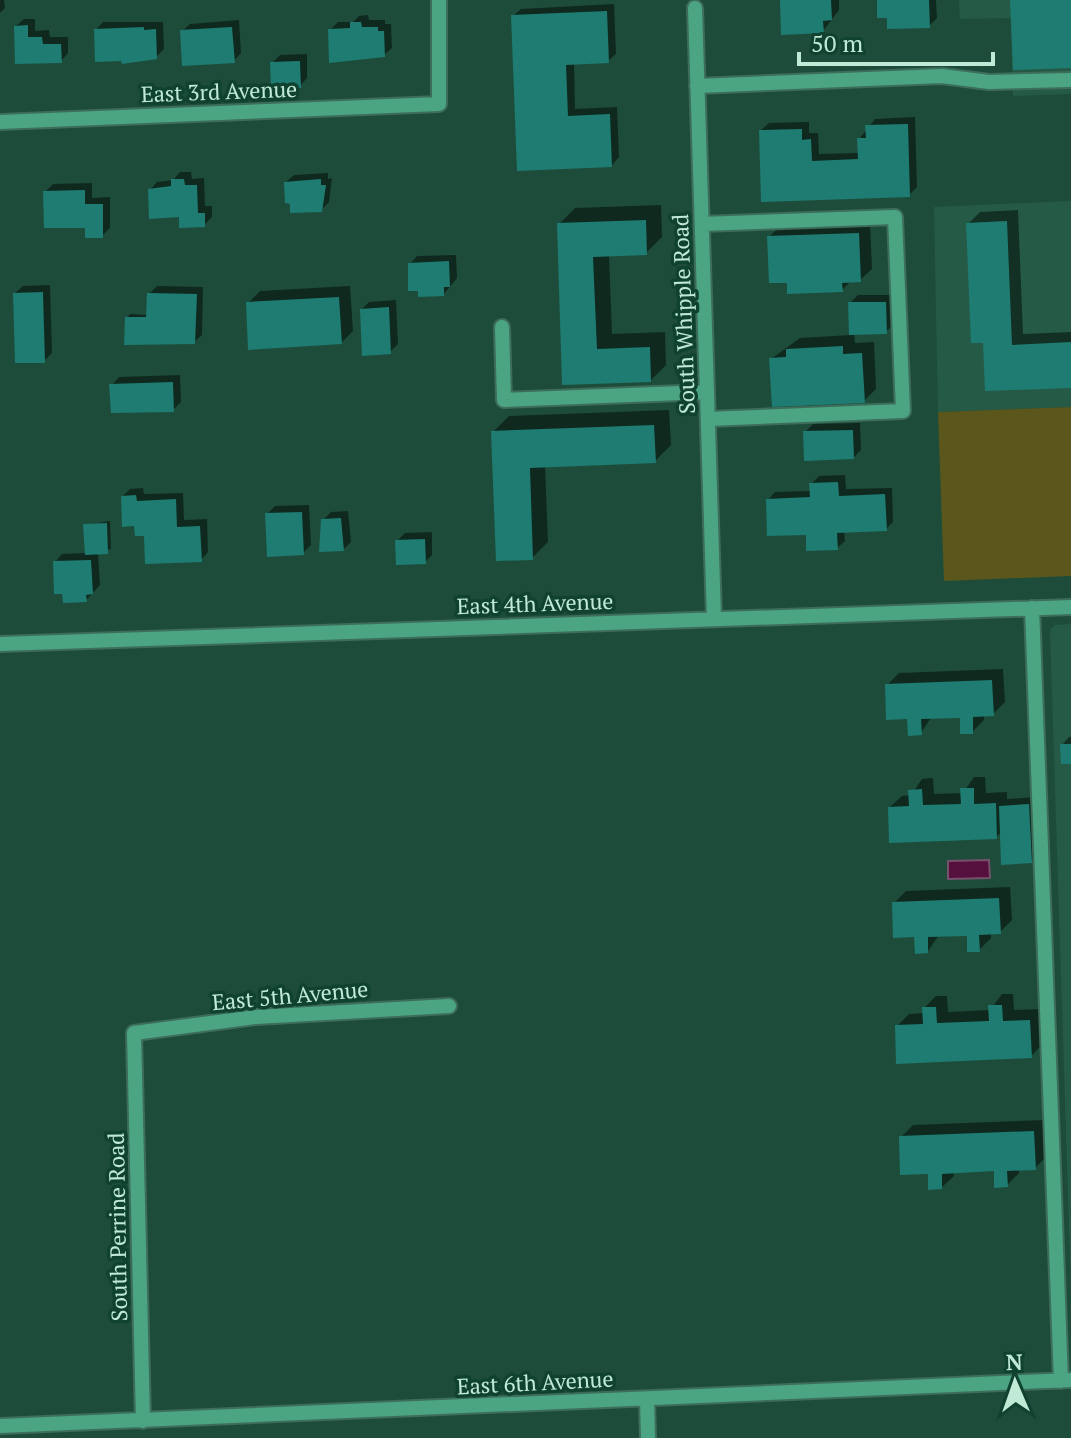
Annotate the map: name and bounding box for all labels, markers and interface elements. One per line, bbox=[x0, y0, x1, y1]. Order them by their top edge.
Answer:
scale bar bbox=[799, 16, 993, 66]
text: 50 m bbox=[811, 27, 863, 59]
street label: East 3rd Avenue bbox=[140, 74, 298, 108]
street label: South Whipple Road bbox=[665, 213, 701, 415]
street label: East 4th Avenue bbox=[456, 586, 614, 620]
street label: East 5th Avenue bbox=[211, 974, 369, 1016]
street label: South Perrine Road bbox=[101, 1132, 133, 1322]
north arrow bbox=[975, 1342, 1055, 1422]
text: N bbox=[1005, 1347, 1023, 1376]
street label: East 6th Avenue bbox=[456, 1363, 614, 1401]

